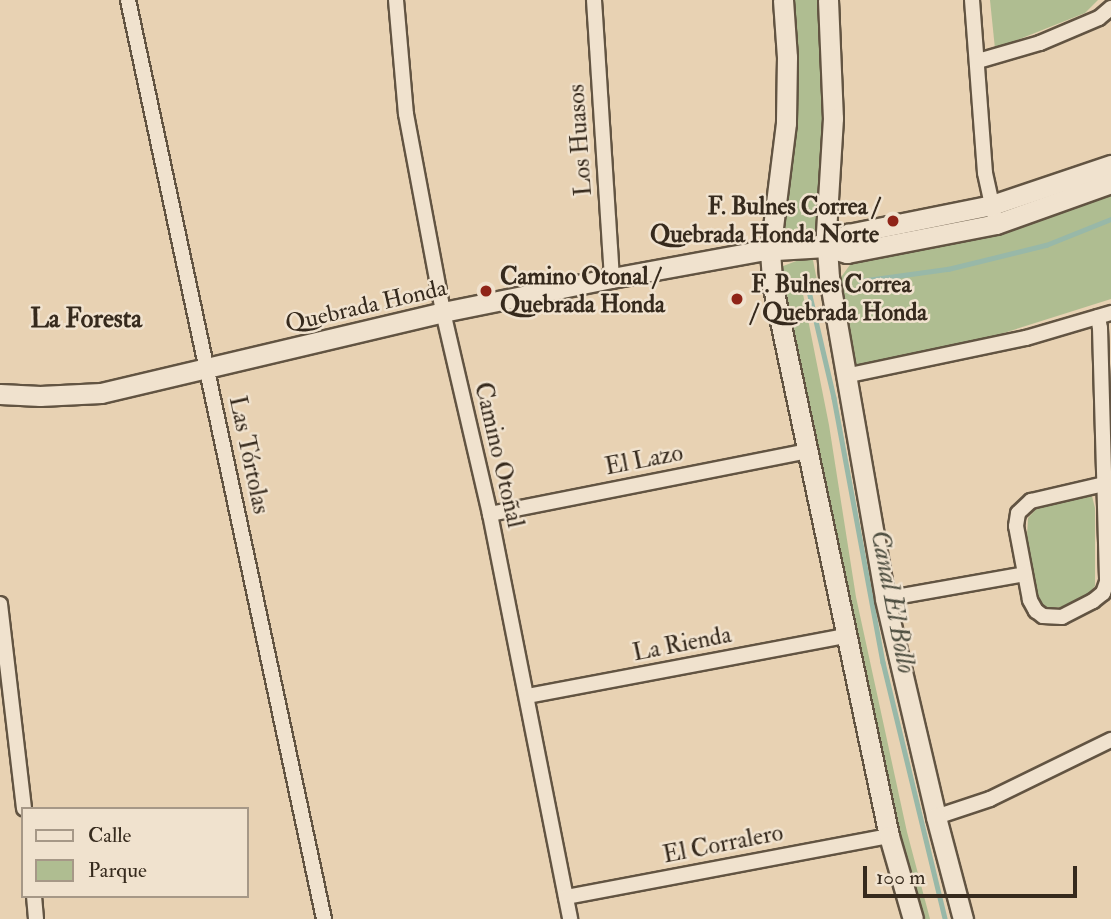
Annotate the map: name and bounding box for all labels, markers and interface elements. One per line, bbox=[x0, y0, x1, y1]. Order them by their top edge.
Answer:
street label: Los Huasos bbox=[562, 83, 598, 197]
place label: F. Bulnes Correa / Quebrada Honda Norte bbox=[650, 193, 879, 249]
marker: F. Bulnes Correa / Quebrada Honda Norte bbox=[885, 213, 901, 229]
place label: Camino Otonal / Quebrada Honda bbox=[500, 263, 665, 319]
place label: F. Bulnes Correa / Quebrada Honda bbox=[751, 271, 927, 327]
street label: Quebrada Honda bbox=[282, 273, 450, 339]
marker: Camino Otonal / Quebrada Honda bbox=[478, 283, 494, 299]
marker: F. Bulnes Correa / Quebrada Honda bbox=[729, 291, 745, 307]
district label: La Foresta bbox=[30, 304, 142, 336]
street label: Camino Otoñal bbox=[468, 379, 530, 531]
street label: Las Tórtolas bbox=[222, 393, 276, 517]
street label: El Lazo bbox=[603, 438, 685, 482]
water label: Canal El Bollo bbox=[863, 528, 921, 676]
street label: La Rienda bbox=[630, 620, 734, 668]
legend bbox=[21, 807, 248, 898]
street label: El Corralero bbox=[660, 818, 786, 870]
text: Calle bbox=[88, 822, 131, 849]
scale bar bbox=[866, 852, 1080, 896]
text: Parque bbox=[88, 857, 147, 884]
text: 100 m bbox=[876, 864, 926, 891]

